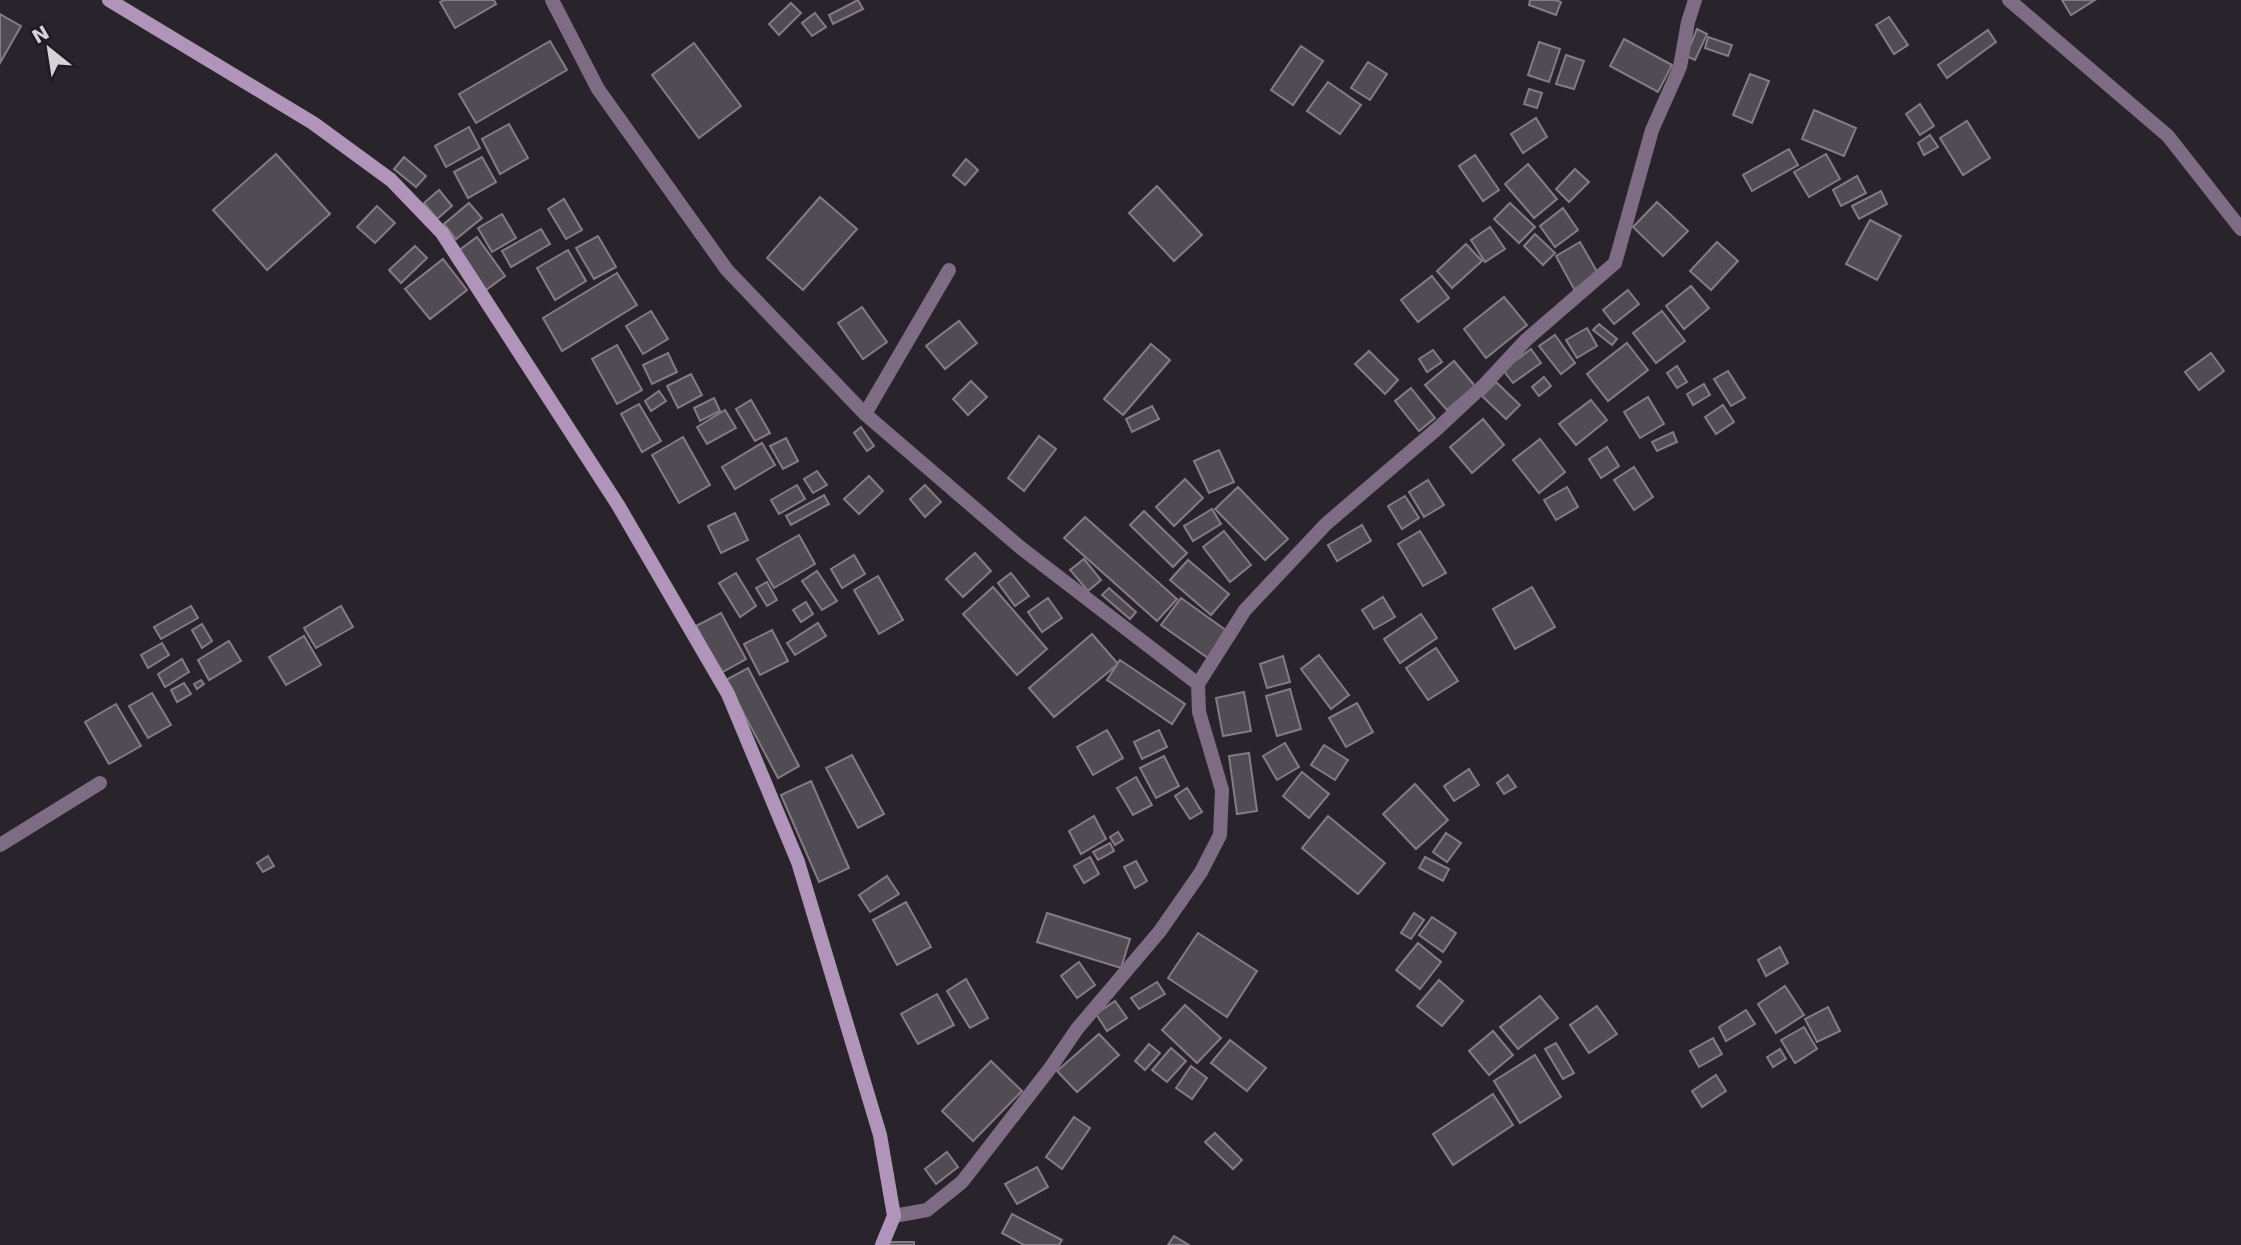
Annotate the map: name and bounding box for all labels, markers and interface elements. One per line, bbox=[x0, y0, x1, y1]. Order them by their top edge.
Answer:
north arrow bbox=[14, 14, 84, 84]
text: N bbox=[28, 21, 53, 48]

